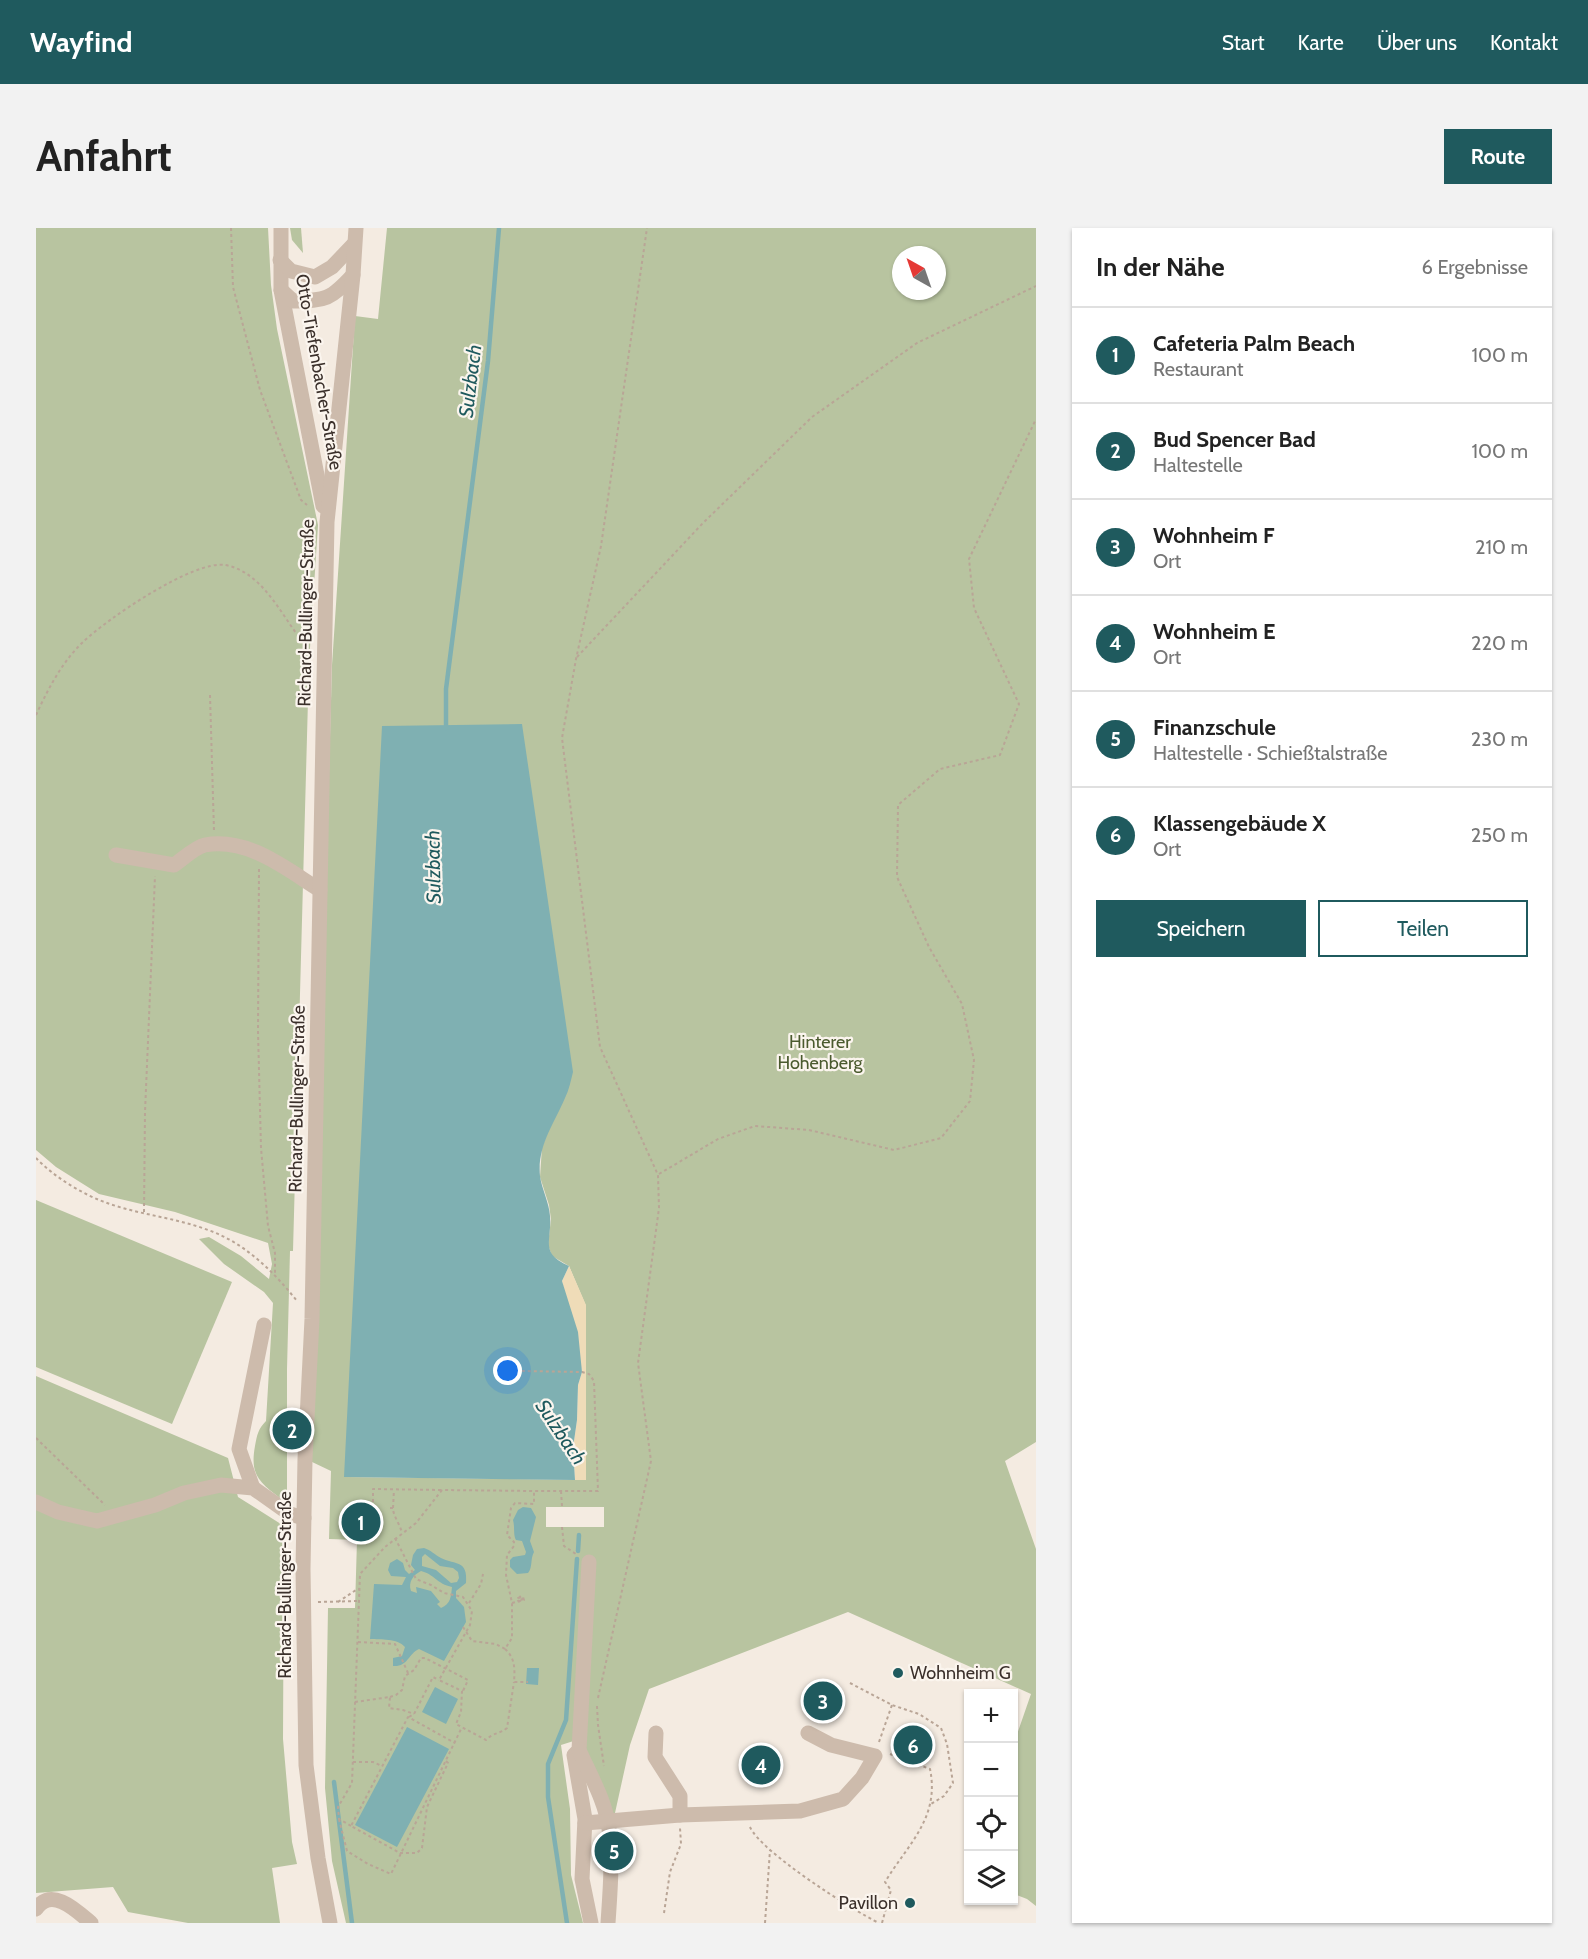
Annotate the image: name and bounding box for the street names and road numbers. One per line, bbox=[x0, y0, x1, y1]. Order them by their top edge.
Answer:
street label: Otto-Tiefenbacher-Straße bbox=[291, 272, 347, 472]
street label: Richard-Bullinger-Straße bbox=[293, 519, 319, 707]
street label: Richard-Bullinger-Straße bbox=[284, 1005, 310, 1193]
street label: Richard-Bullinger-Straße bbox=[274, 1491, 296, 1679]

